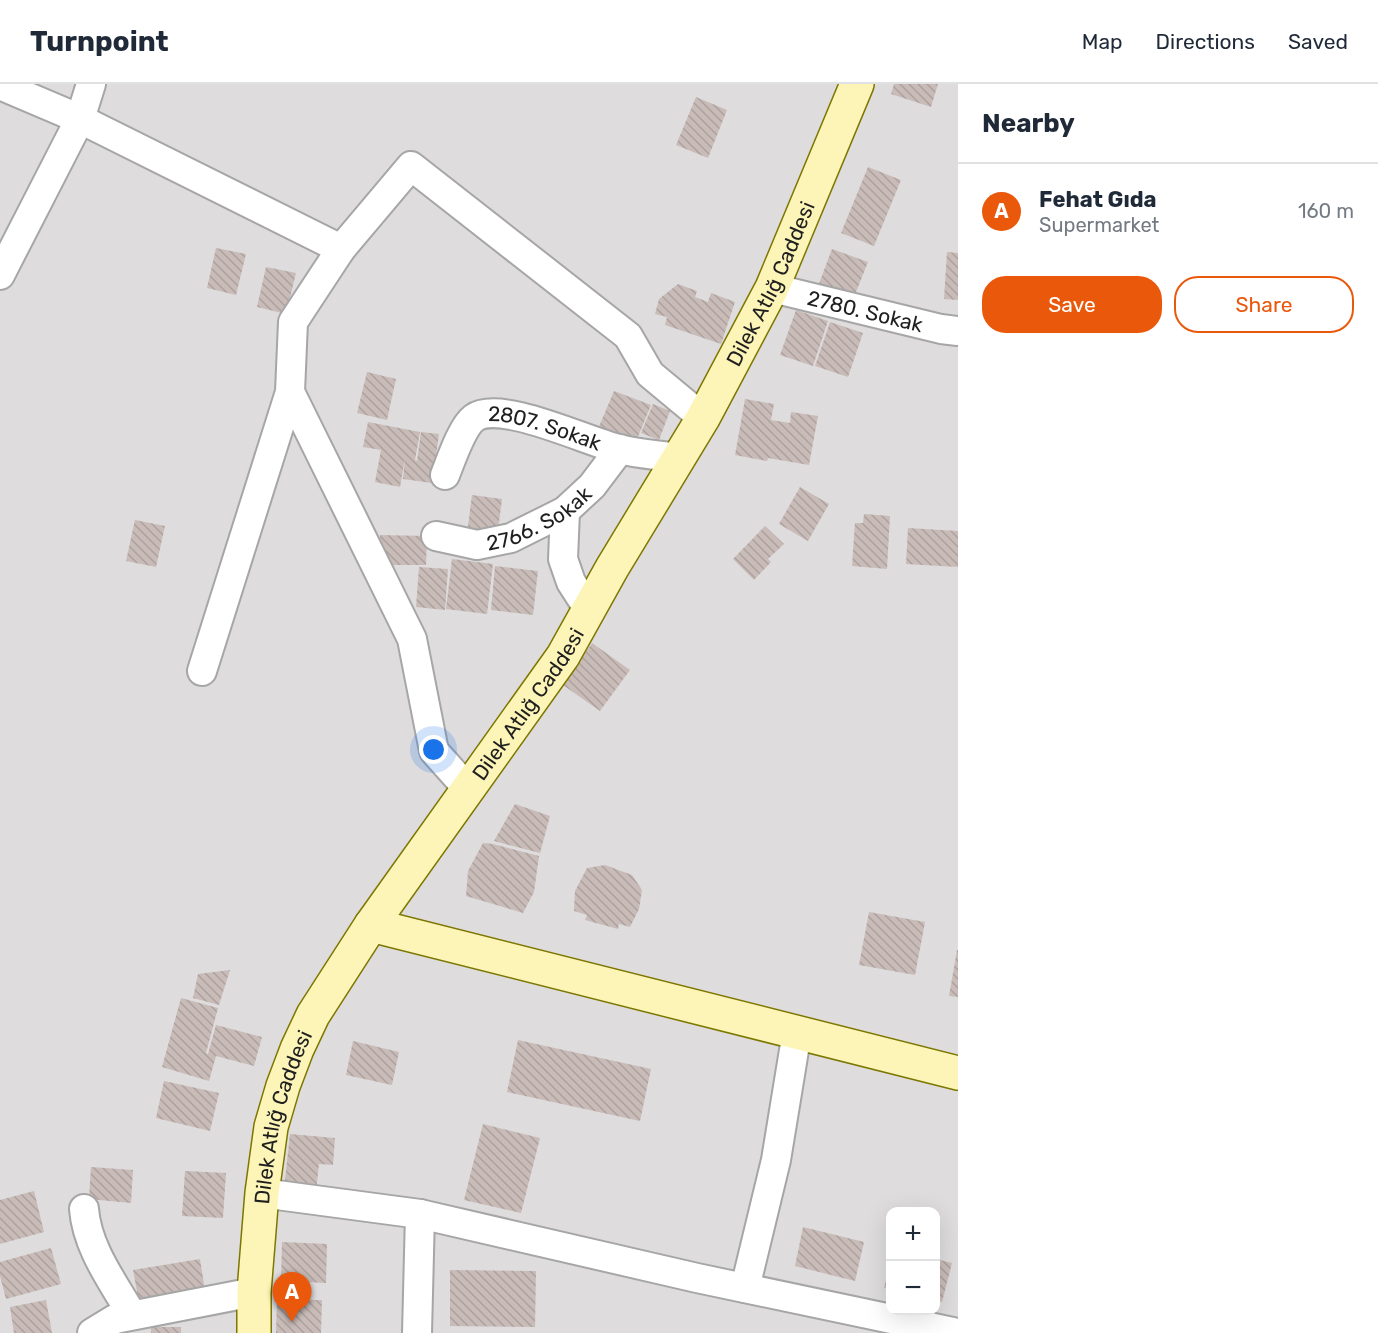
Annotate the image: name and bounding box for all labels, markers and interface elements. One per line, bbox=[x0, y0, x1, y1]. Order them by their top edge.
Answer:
text: Turnpoint bbox=[30, 25, 169, 58]
text: Map bbox=[1082, 29, 1123, 54]
text: Directions bbox=[1156, 29, 1255, 54]
text: Saved bbox=[1288, 29, 1348, 54]
text: Nearby bbox=[982, 108, 1075, 139]
text: Fehat Gıda bbox=[1039, 186, 1157, 213]
street label: Dilek Atlığ Caddesi bbox=[720, 197, 819, 370]
text: A bbox=[994, 199, 1009, 223]
text: 160 m bbox=[1298, 199, 1354, 223]
text: Supermarket bbox=[1039, 213, 1159, 237]
button: Save bbox=[982, 276, 1162, 333]
button: Share bbox=[1174, 276, 1354, 333]
street label: 2780. Sokak bbox=[805, 285, 926, 337]
street label: 2807. Sokak bbox=[488, 401, 605, 455]
street label: 2766. Sokak bbox=[484, 481, 596, 555]
street label: Dilek Atlığ Caddesi bbox=[466, 623, 589, 785]
your location bbox=[419, 735, 448, 764]
street label: Dilek Atlığ Caddesi bbox=[249, 1026, 317, 1205]
map controls bbox=[886, 1207, 940, 1315]
button: + bbox=[886, 1207, 940, 1261]
button: − bbox=[886, 1261, 940, 1315]
pin: A bbox=[272, 1272, 312, 1322]

